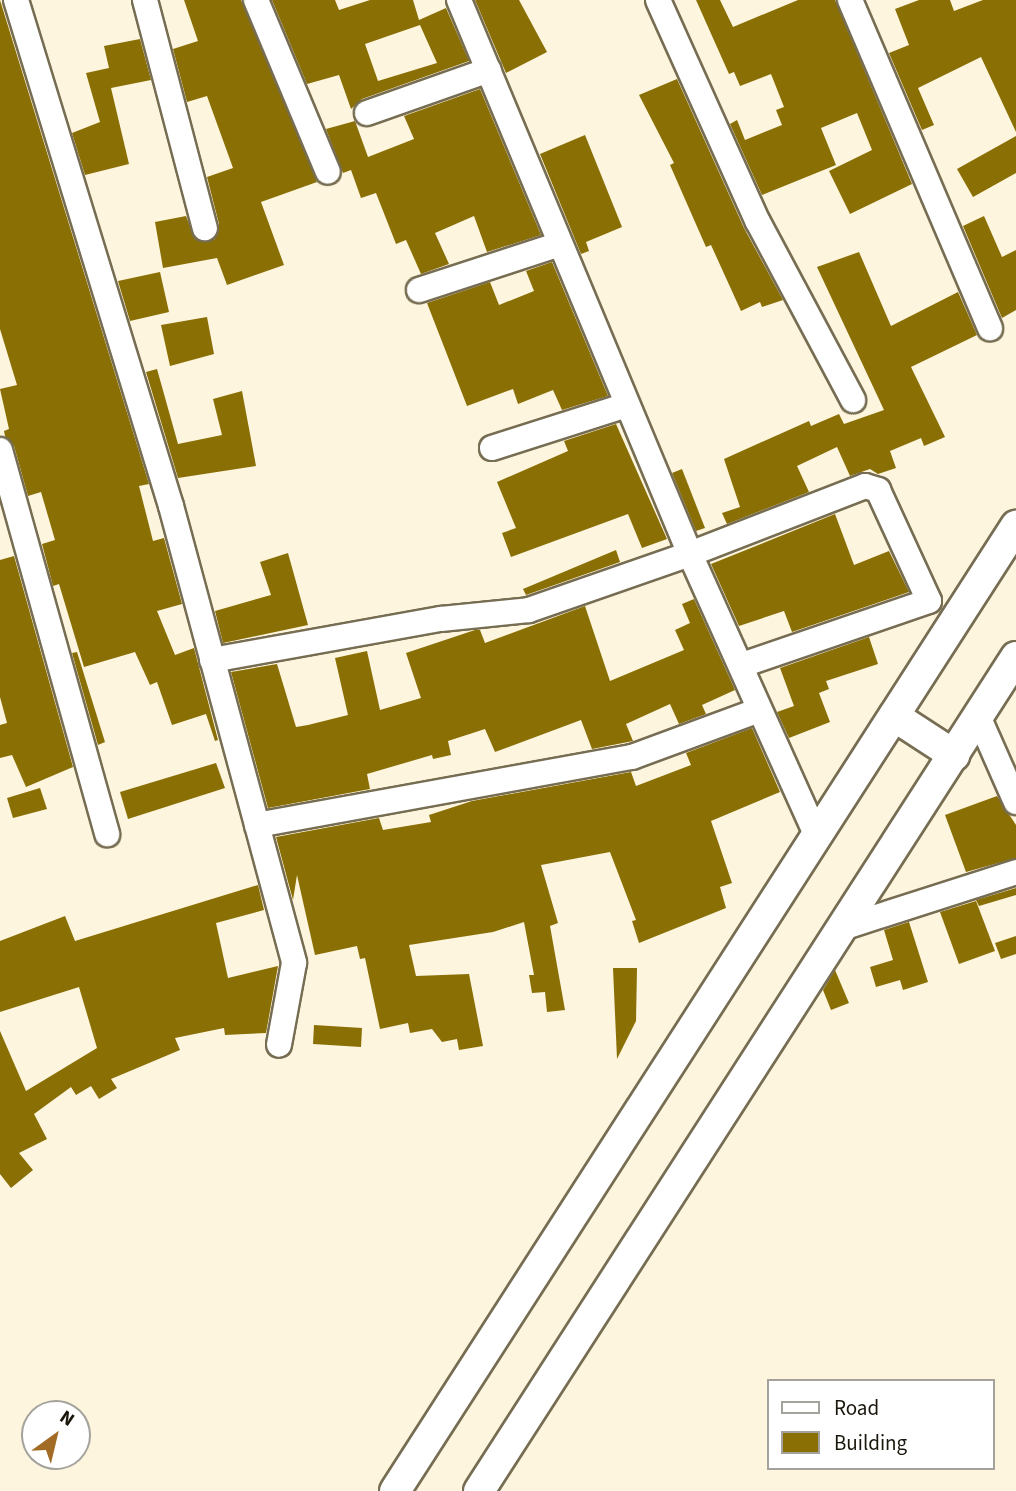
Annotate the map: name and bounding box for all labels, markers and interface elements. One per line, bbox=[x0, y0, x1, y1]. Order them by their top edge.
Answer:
legend bbox=[768, 1379, 995, 1470]
text: Road bbox=[834, 1393, 879, 1423]
north arrow bbox=[21, 1400, 91, 1470]
text: N bbox=[54, 1404, 80, 1434]
text: Building bbox=[834, 1428, 907, 1458]

